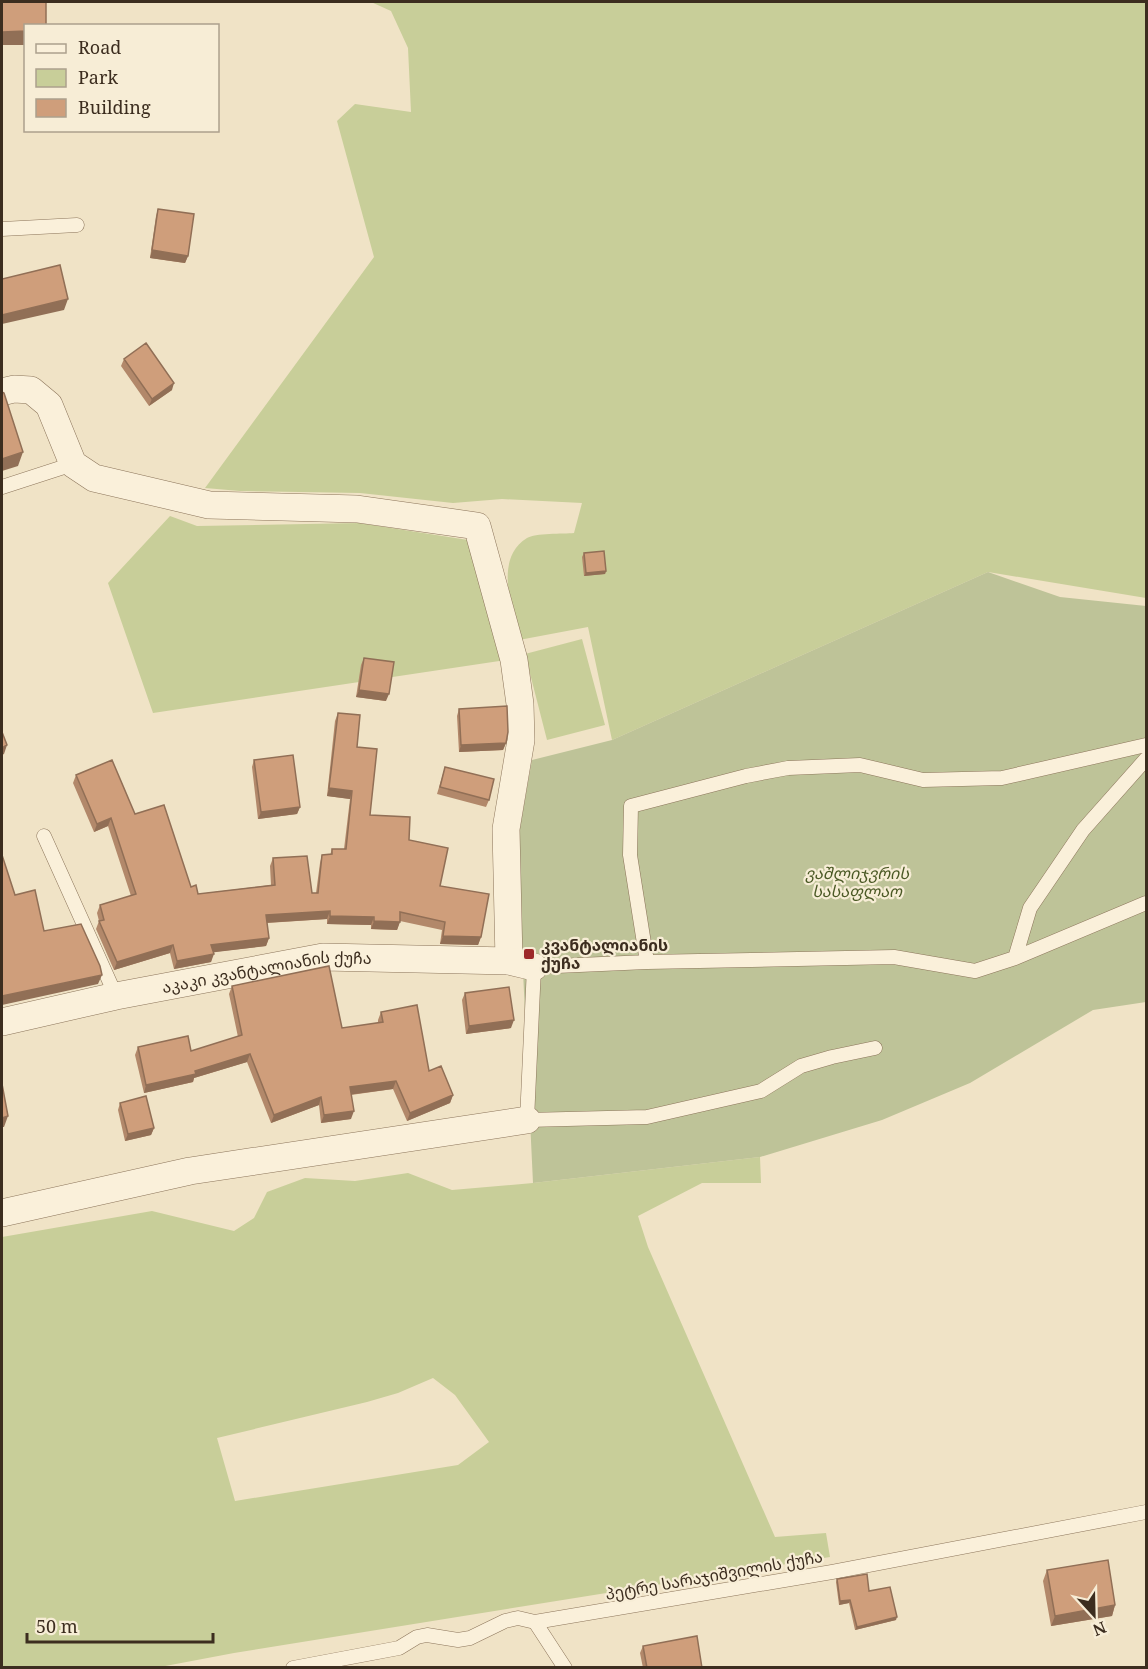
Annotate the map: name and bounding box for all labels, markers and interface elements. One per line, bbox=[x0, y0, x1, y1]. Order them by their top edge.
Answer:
legend bbox=[24, 24, 219, 132]
text: Road bbox=[78, 35, 121, 59]
text: Park bbox=[78, 65, 118, 89]
text: Building bbox=[78, 95, 151, 119]
park label: ვაშლიჯვრის სასაფლაო bbox=[805, 862, 909, 902]
place label: კვანტალიანის ქუჩა bbox=[541, 934, 668, 974]
street label: აკაკი კვანტალიანის ქუჩა bbox=[160, 946, 372, 998]
marker: კვანტალიანის ქუჩა bbox=[522, 947, 536, 961]
street label: პეტრე სარაჯიშვილის ქუჩა bbox=[604, 1545, 824, 1605]
north arrow bbox=[1064, 1585, 1124, 1645]
scale bar bbox=[27, 1606, 213, 1644]
text: 50 m bbox=[36, 1614, 78, 1638]
text: N bbox=[1089, 1616, 1110, 1642]

